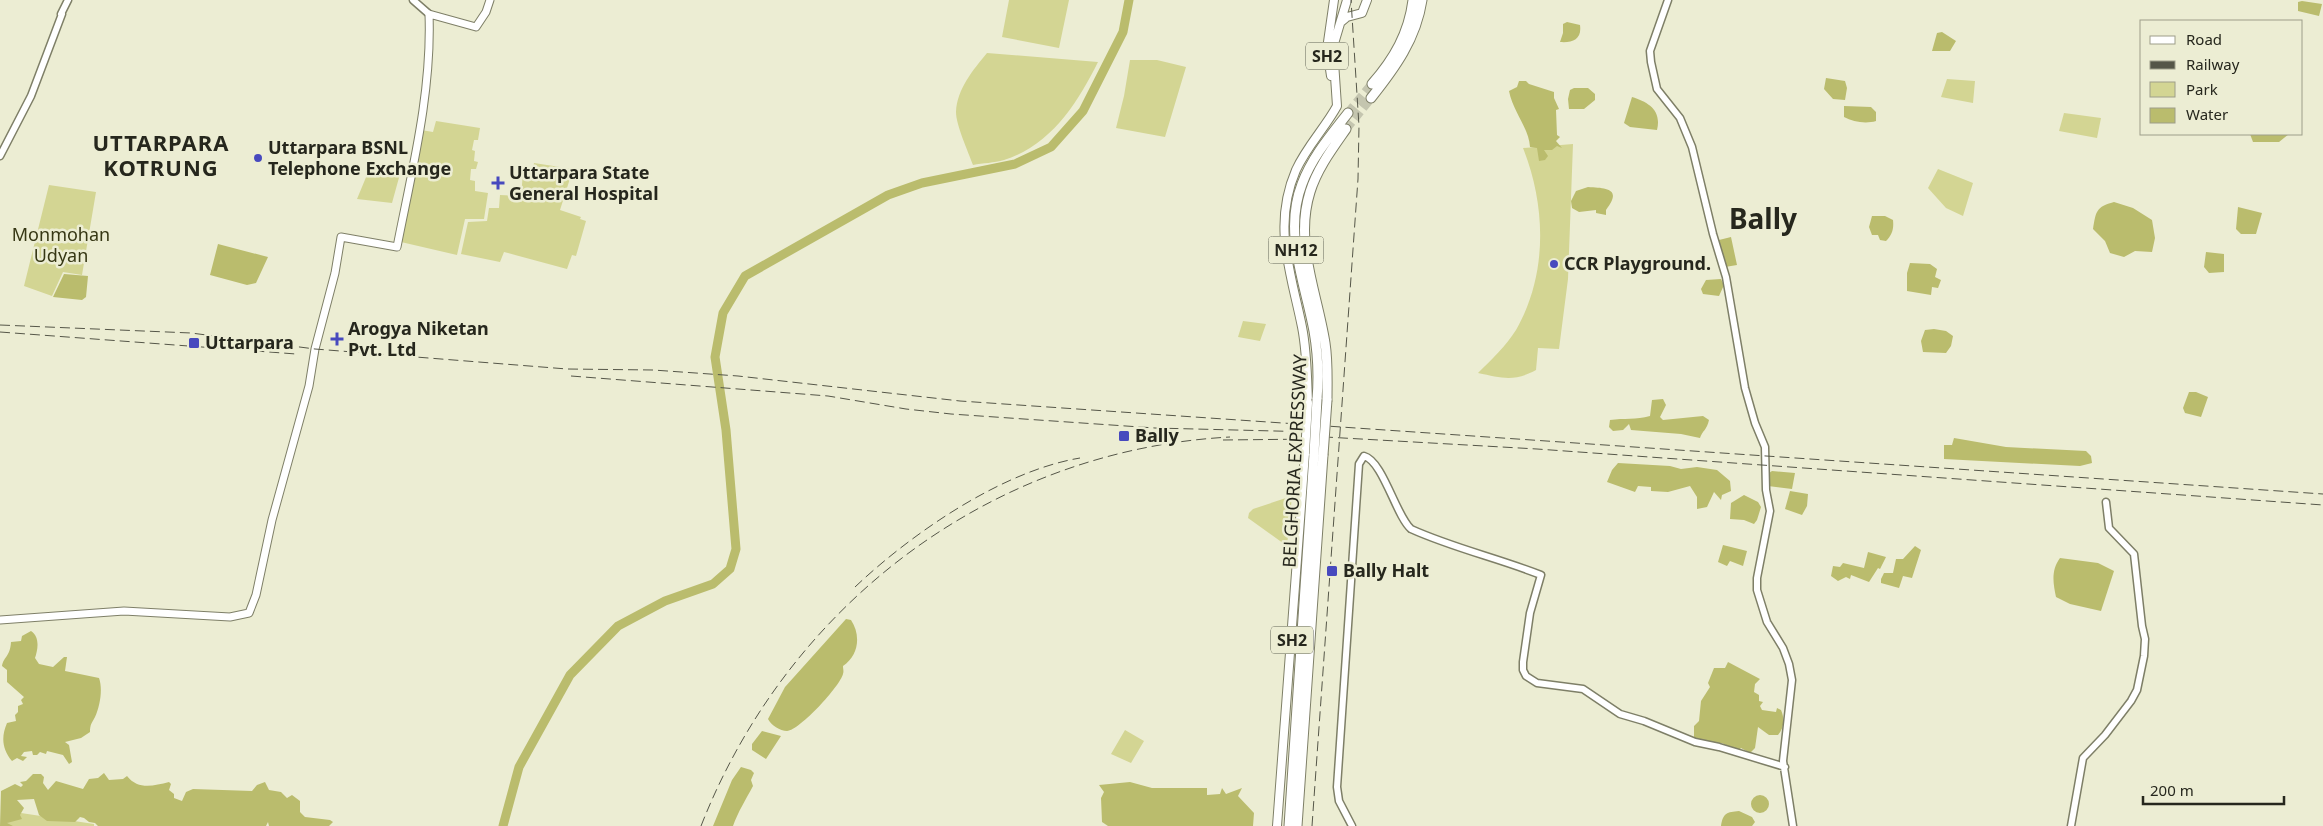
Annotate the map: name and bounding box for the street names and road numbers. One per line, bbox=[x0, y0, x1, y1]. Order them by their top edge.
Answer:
road number: SH2 bbox=[1306, 42, 1348, 70]
road number: NH12 bbox=[1268, 236, 1324, 264]
street label: BELGHORIA EXPRESSWAY bbox=[1276, 353, 1312, 568]
road number: SH2 bbox=[1271, 626, 1313, 654]

